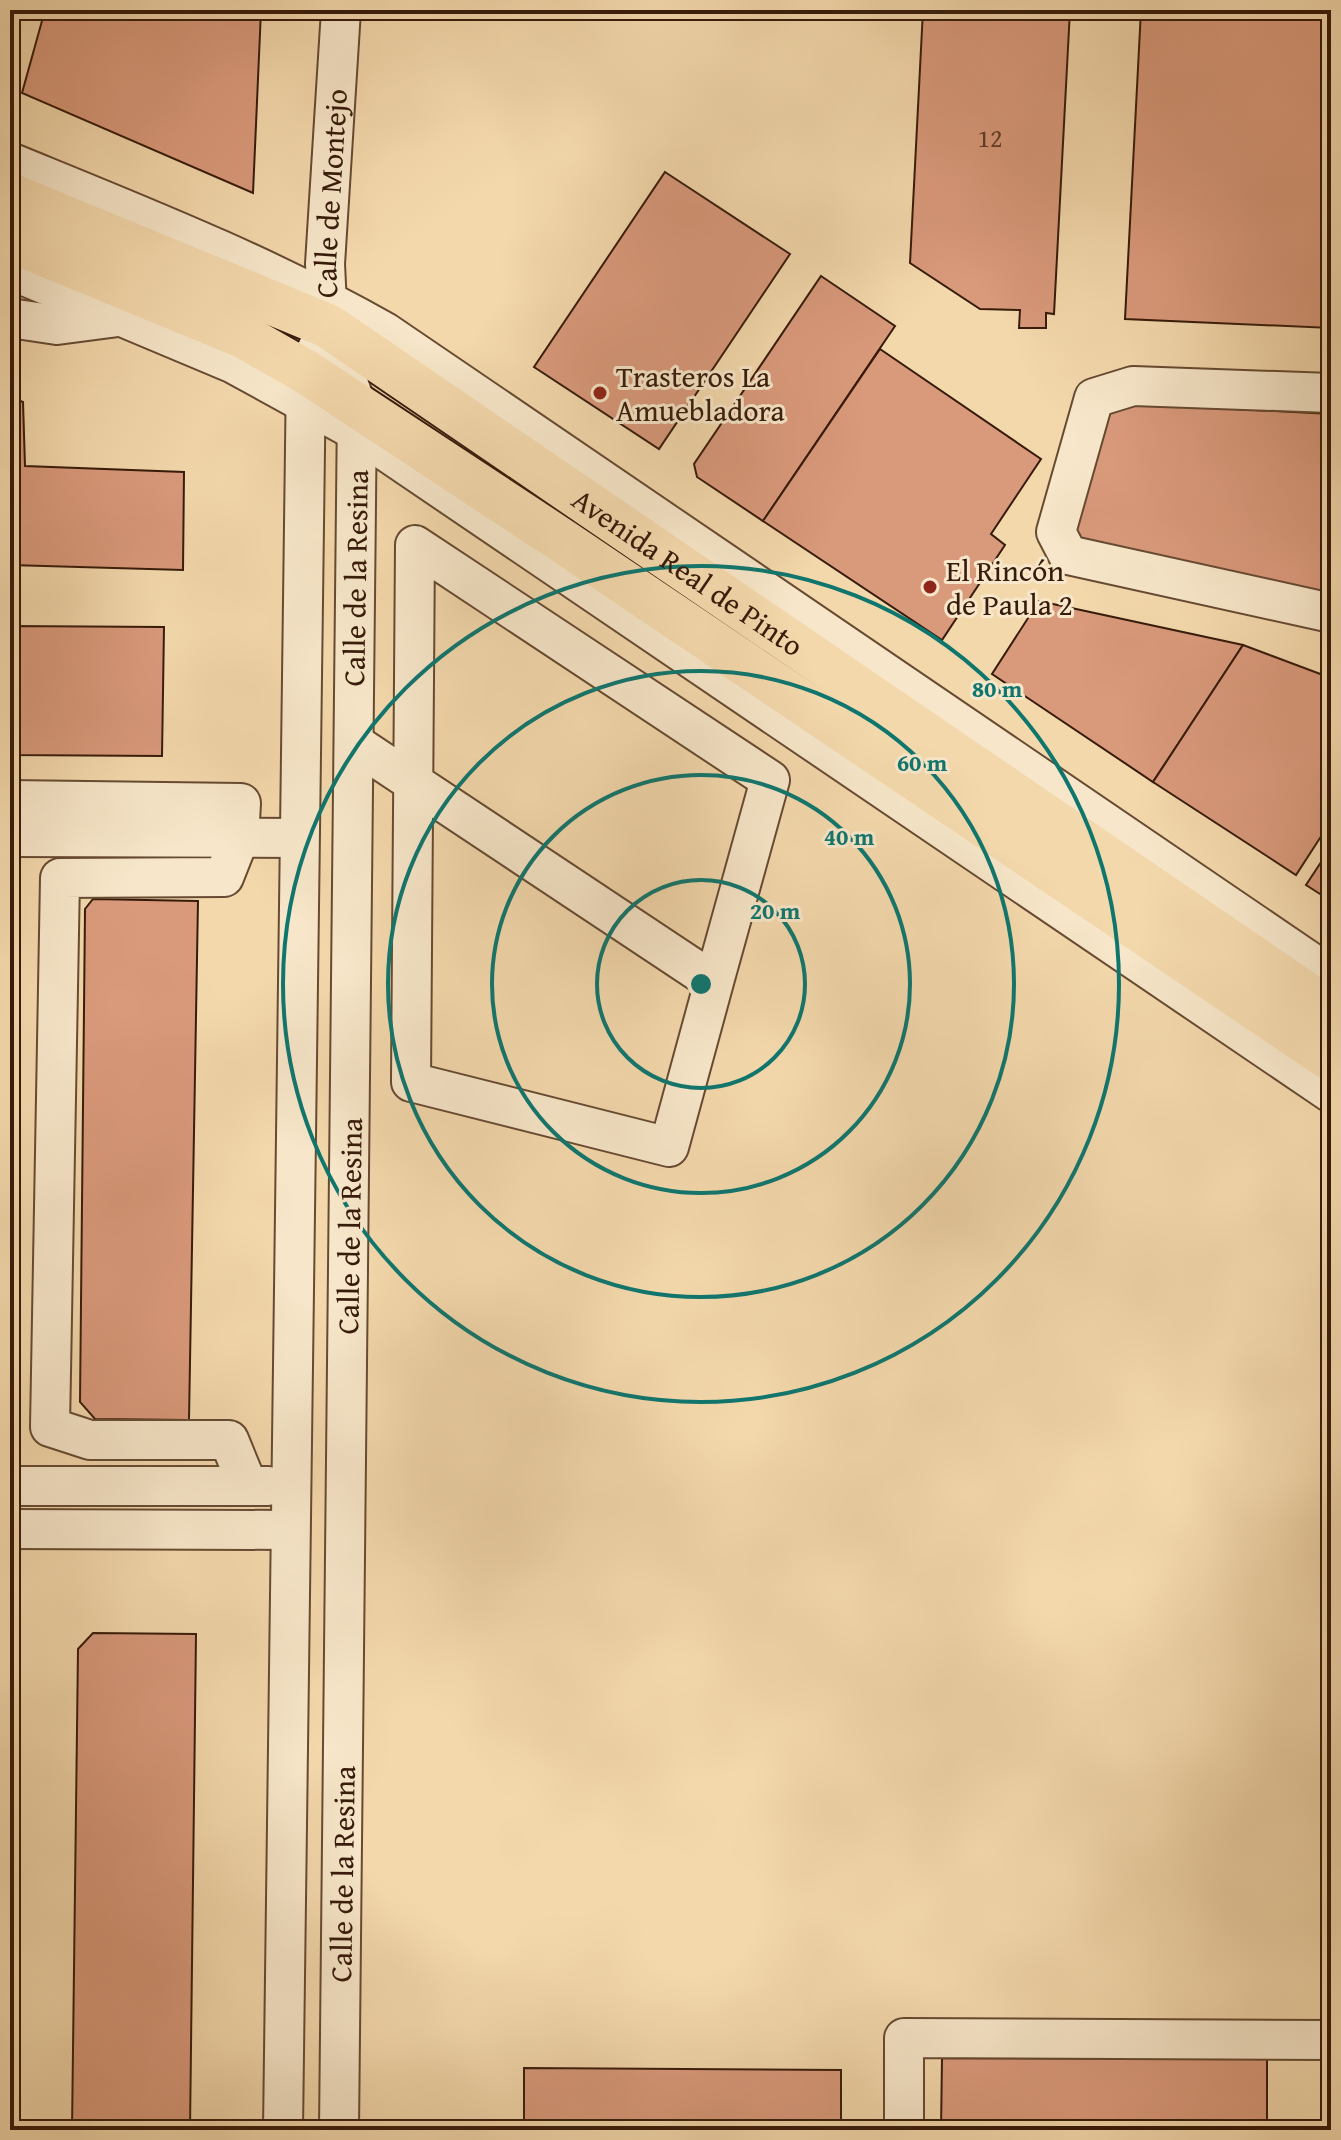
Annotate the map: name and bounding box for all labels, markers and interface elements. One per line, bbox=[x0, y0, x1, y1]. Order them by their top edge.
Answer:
street label: Calle de Montejo bbox=[303, 87, 358, 299]
house number: 12 bbox=[977, 118, 1003, 157]
place label: Trasteros La Amuebladora bbox=[616, 354, 785, 432]
marker: Trasteros La Amuebladora bbox=[591, 384, 609, 402]
street label: Calle de la Resina bbox=[331, 469, 379, 687]
street label: Avenida Real de Pinto bbox=[563, 477, 813, 667]
place label: El Rincón de Paula 2 bbox=[946, 548, 1073, 626]
marker: El Rincón de Paula 2 bbox=[921, 578, 939, 596]
text: 80 m bbox=[972, 671, 1023, 706]
text: 60 m bbox=[897, 745, 948, 780]
text: 40 m bbox=[824, 819, 875, 854]
text: 20 m bbox=[750, 893, 801, 928]
centre of rings bbox=[687, 970, 715, 998]
street label: Calle de la Resina bbox=[325, 1117, 373, 1335]
street label: Calle de la Resina bbox=[318, 1765, 366, 1983]

